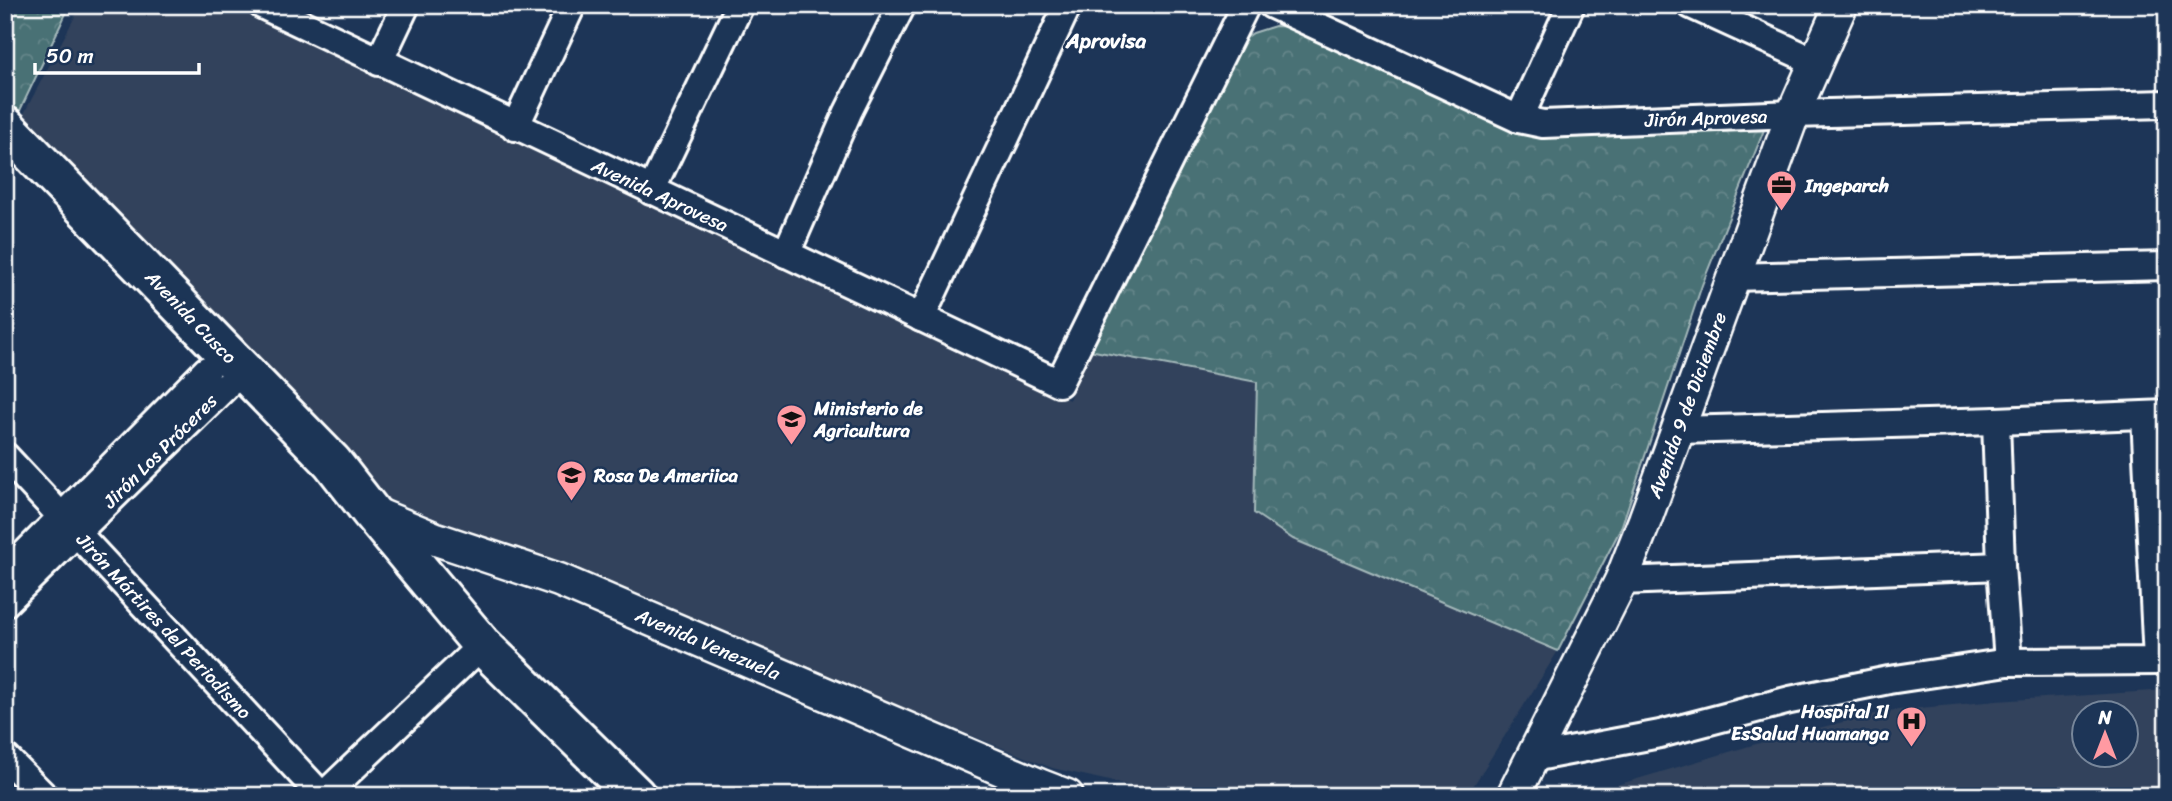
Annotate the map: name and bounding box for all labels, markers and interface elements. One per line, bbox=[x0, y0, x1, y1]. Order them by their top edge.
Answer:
district label: Aprovisa bbox=[1065, 22, 1146, 60]
scale bar bbox=[35, 32, 200, 76]
text: 50 m bbox=[46, 37, 94, 75]
street label: Jirón Aprovesa bbox=[1643, 99, 1768, 137]
street label: Avenida Aprovesa bbox=[585, 148, 734, 241]
office icon: Ingeparch bbox=[1765, 168, 1799, 212]
place label: Ingeparch bbox=[1804, 169, 1889, 202]
street label: Avenida Cusco bbox=[136, 261, 245, 372]
street label: Avenida 9 de Diciembre bbox=[1638, 307, 1736, 504]
street label: Jirón Los Próceres bbox=[94, 385, 226, 517]
place label: Ministerio de Agricultura bbox=[813, 392, 923, 447]
school or university icon: Ministerio de Agricultura bbox=[774, 402, 808, 446]
school or university icon: Rosa De Ameriica bbox=[554, 458, 588, 502]
place label: Rosa De Ameriica bbox=[593, 459, 738, 492]
street label: Jirón Mártires del Periodismo bbox=[67, 524, 260, 727]
street label: Avenida Venezuela bbox=[630, 598, 786, 690]
place label: Hospital II EsSalud Huamanga bbox=[1731, 695, 1890, 750]
north arrow bbox=[2070, 700, 2140, 770]
text: N bbox=[2097, 701, 2112, 734]
hospital icon: Hospital II EsSalud Huamanga bbox=[1895, 705, 1929, 749]

